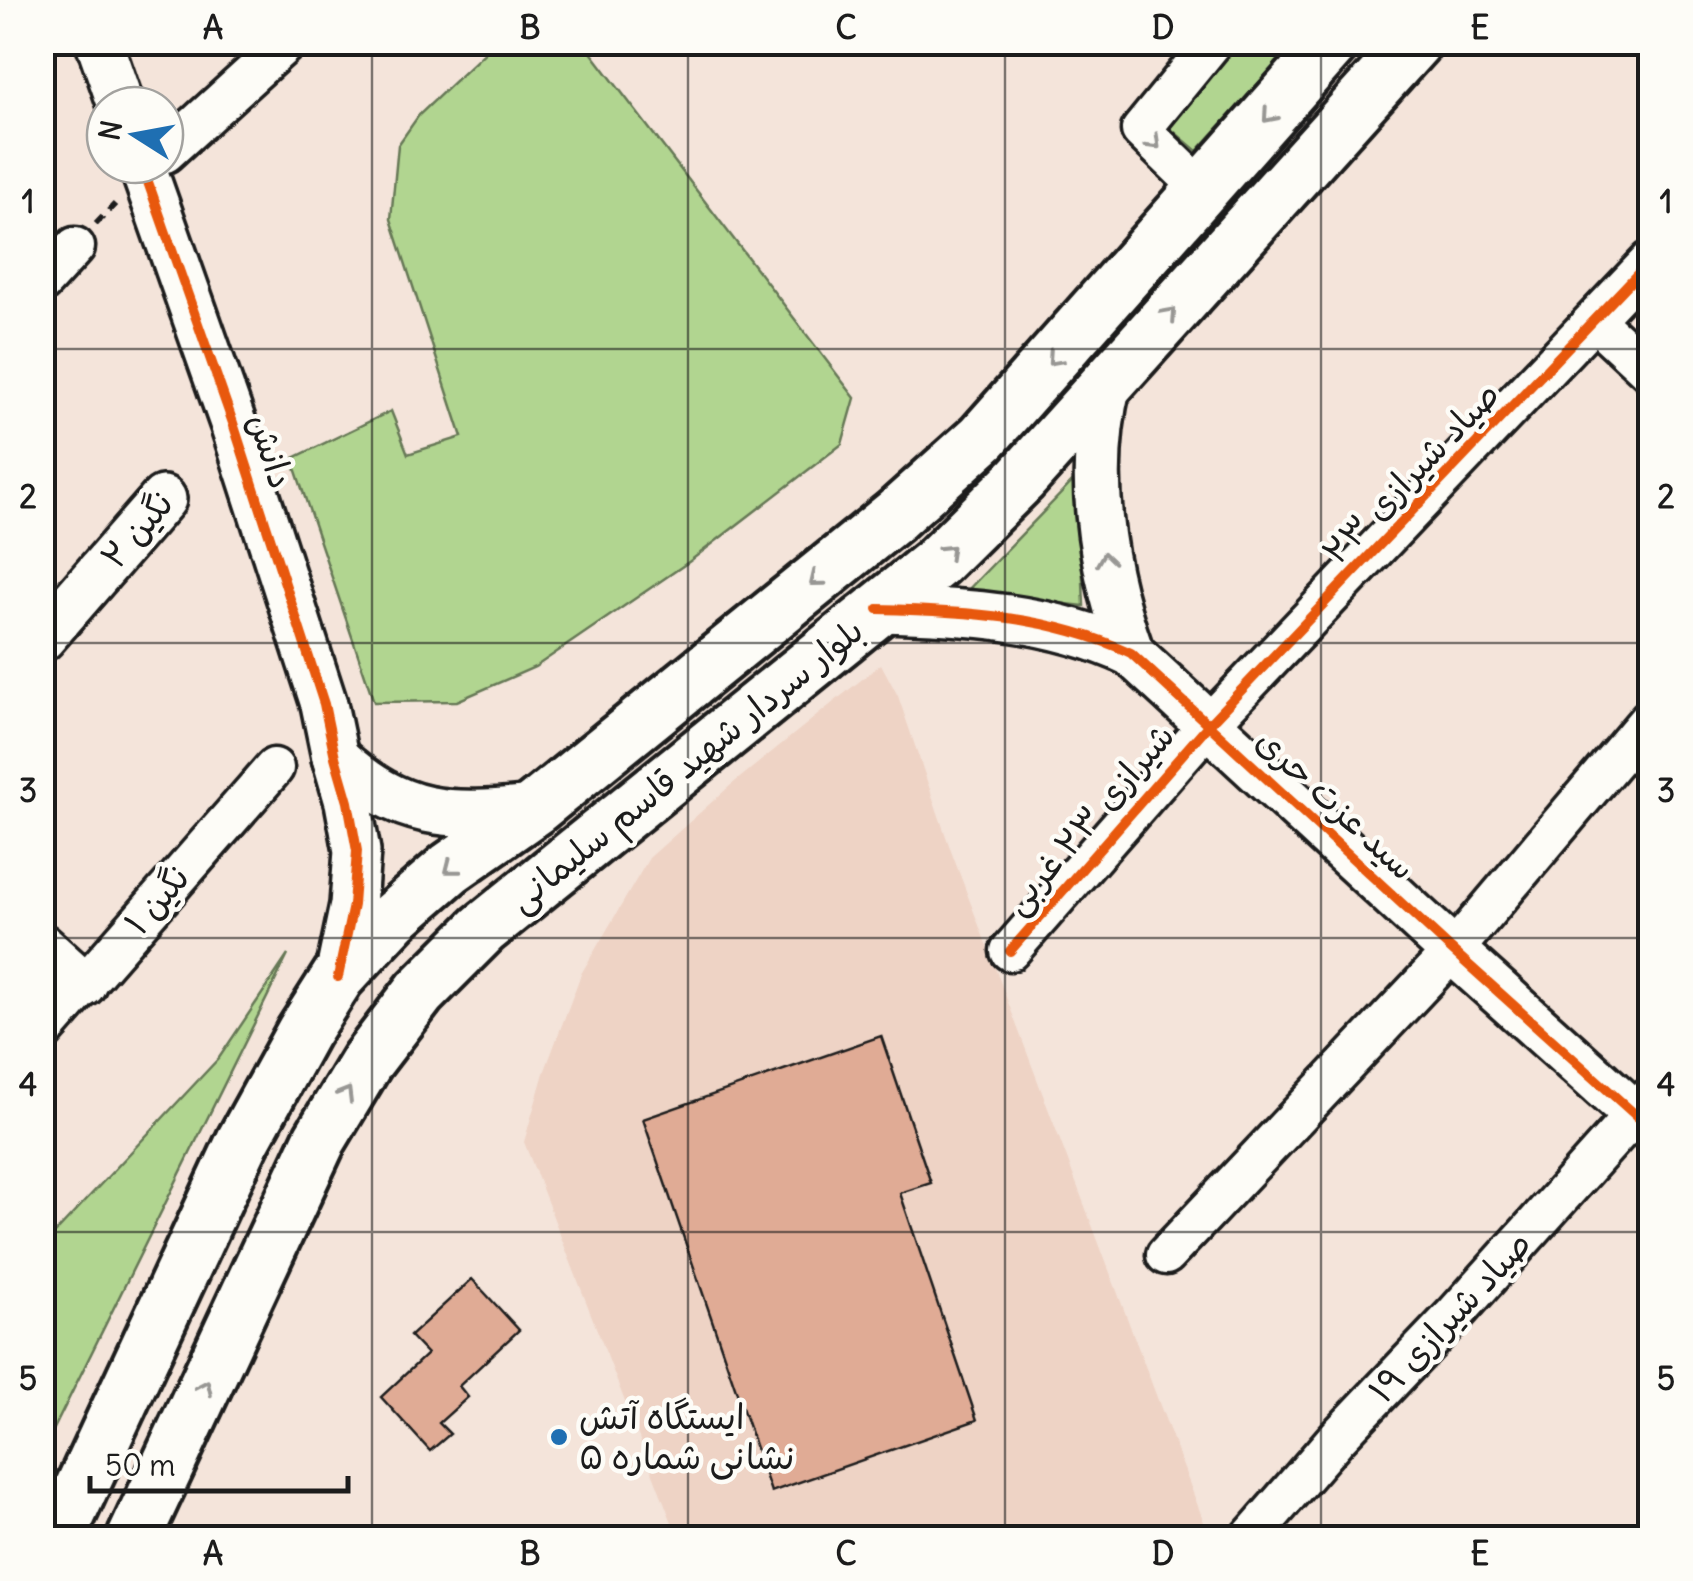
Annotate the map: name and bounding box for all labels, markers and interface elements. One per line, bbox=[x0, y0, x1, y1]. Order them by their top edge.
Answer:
text: A bbox=[203, 7, 223, 48]
text: B bbox=[520, 7, 540, 48]
text: C bbox=[835, 7, 857, 48]
text: D bbox=[1152, 7, 1174, 48]
text: E bbox=[1471, 7, 1489, 48]
north arrow bbox=[85, 85, 185, 185]
one-way arrow bbox=[1262, 104, 1280, 123]
text: N bbox=[91, 117, 130, 143]
one-way arrow bbox=[1143, 131, 1161, 149]
text: 1 bbox=[22, 181, 34, 222]
text: 1 bbox=[1660, 181, 1672, 222]
one-way arrow bbox=[1159, 307, 1177, 326]
one-way arrow bbox=[1048, 347, 1066, 366]
street label: صیاد شیرازی ۲۳ bbox=[1312, 372, 1508, 573]
street label: دانش bbox=[239, 408, 305, 494]
text: 2 bbox=[19, 476, 37, 517]
text: 2 bbox=[1657, 476, 1675, 517]
street label: نگین ۲ bbox=[91, 481, 182, 577]
one-way arrow bbox=[937, 544, 955, 562]
one-way arrow bbox=[1096, 551, 1117, 567]
one-way arrow bbox=[810, 568, 828, 586]
street label: بلوار سردار شهید قاسم سلیمانی bbox=[499, 608, 875, 926]
street label: شیرازی ۲۳ غربی bbox=[993, 714, 1185, 924]
street label: سید عزت حری bbox=[1248, 718, 1426, 888]
text: 3 bbox=[19, 770, 37, 811]
text: 3 bbox=[1657, 770, 1675, 811]
street label: نگین ۱ bbox=[114, 856, 198, 943]
one-way arrow bbox=[445, 856, 463, 874]
text: 4 bbox=[19, 1064, 37, 1105]
text: 4 bbox=[1657, 1064, 1675, 1105]
one-way arrow bbox=[334, 1087, 353, 1105]
street label: صیاد شیرازی ۱۹ bbox=[1359, 1221, 1540, 1411]
text: 5 bbox=[19, 1358, 37, 1399]
text: 5 bbox=[1657, 1358, 1675, 1399]
one-way arrow bbox=[192, 1379, 212, 1397]
place label: ایستگاه آتش نشانی شماره ۵ bbox=[579, 1394, 795, 1480]
marker: ایستگاه آتش نشانی شماره ۵ bbox=[548, 1426, 570, 1448]
scale bar bbox=[90, 1431, 348, 1493]
text: 50 m bbox=[105, 1446, 175, 1484]
text: A bbox=[203, 1533, 223, 1574]
text: B bbox=[520, 1533, 540, 1574]
text: C bbox=[835, 1533, 857, 1574]
text: D bbox=[1152, 1533, 1174, 1574]
text: E bbox=[1471, 1533, 1489, 1574]

